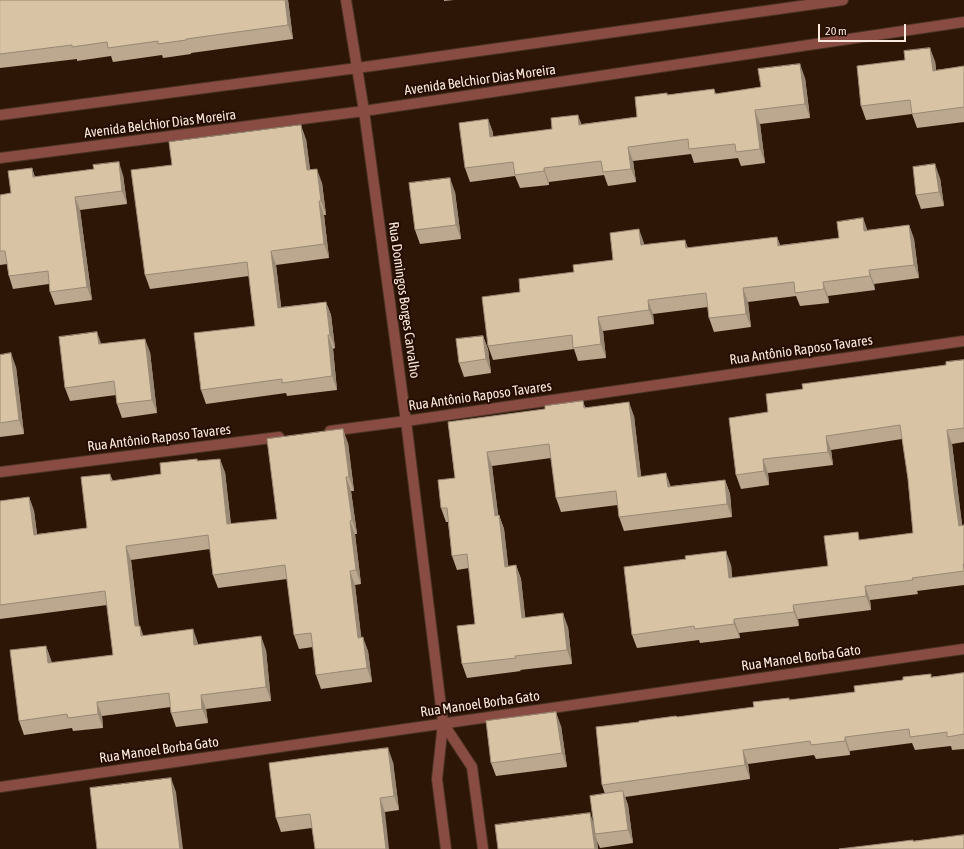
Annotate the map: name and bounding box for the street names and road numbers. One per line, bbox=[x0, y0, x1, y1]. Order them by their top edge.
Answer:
street label: Avenida Belchior Dias Moreira bbox=[403, 61, 557, 99]
street label: Avenida Belchior Dias Moreira bbox=[83, 106, 237, 142]
street label: Rua Domingos Borges Carvalho bbox=[385, 221, 423, 379]
street label: Rua Antônio Raposo Tavares bbox=[728, 332, 874, 368]
street label: Rua Antônio Raposo Tavares bbox=[407, 378, 553, 414]
street label: Rua Antônio Raposo Tavares bbox=[86, 421, 232, 455]
street label: Rua Manoel Borba Gato bbox=[740, 641, 862, 675]
street label: Rua Manoel Borba Gato bbox=[419, 687, 541, 721]
street label: Rua Manoel Borba Gato bbox=[98, 733, 220, 767]

